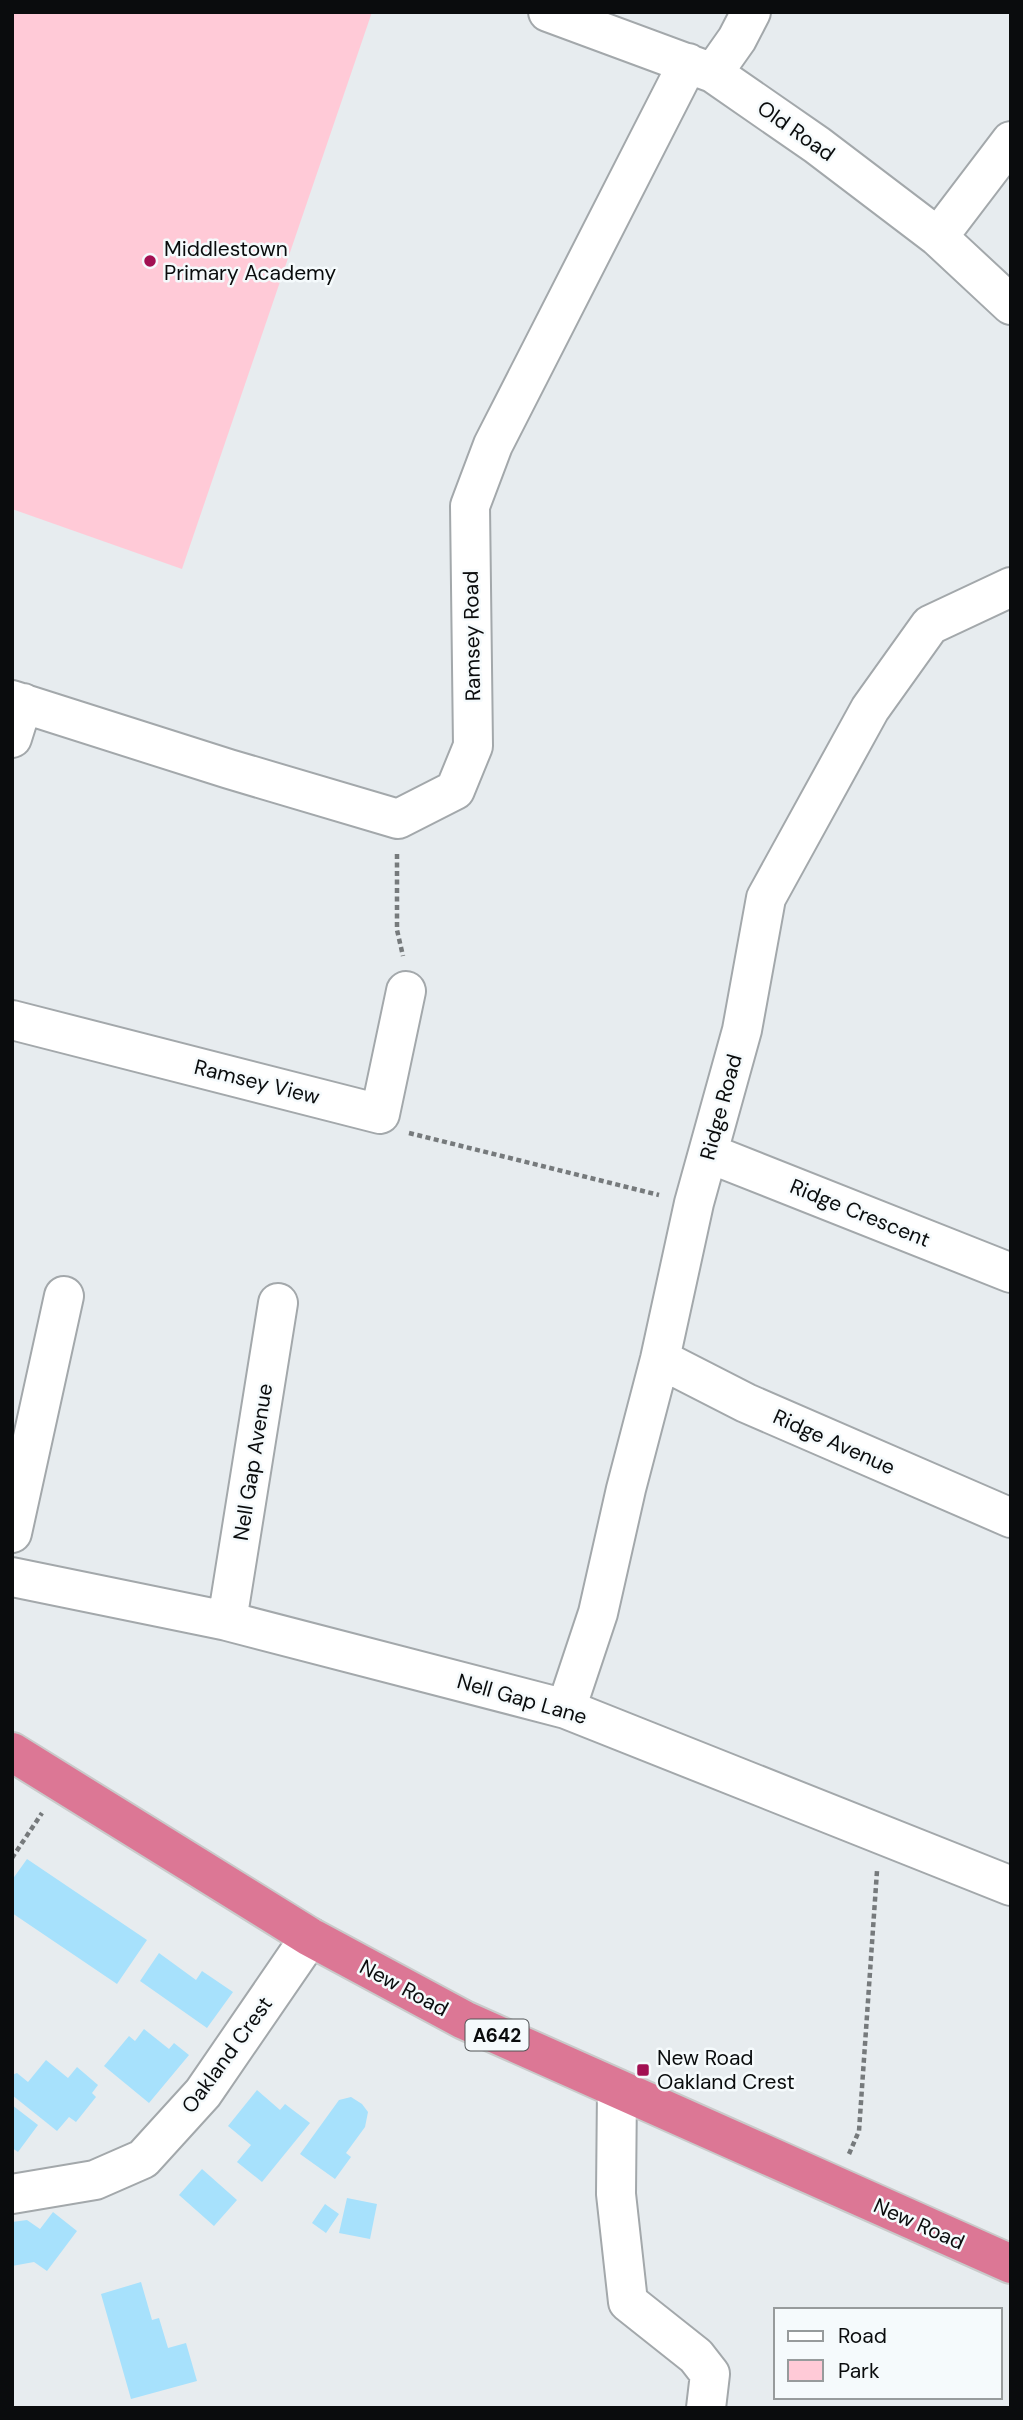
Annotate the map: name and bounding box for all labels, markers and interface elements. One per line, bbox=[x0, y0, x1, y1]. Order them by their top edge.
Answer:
street label: Old Road bbox=[752, 94, 840, 168]
place label: Middlestown Primary Academy bbox=[164, 235, 336, 287]
marker: Middlestown Primary Academy bbox=[142, 253, 158, 269]
street label: Ramsey Road bbox=[457, 571, 487, 701]
street label: Ridge Road bbox=[693, 1051, 749, 1163]
street label: Ramsey View bbox=[191, 1053, 323, 1111]
street label: Ridge Crescent bbox=[786, 1172, 934, 1254]
street label: Nell Gap Avenue bbox=[227, 1381, 279, 1543]
street label: Ridge Avenue bbox=[769, 1403, 900, 1481]
street label: Nell Gap Lane bbox=[454, 1667, 590, 1731]
street label: New Road bbox=[355, 1953, 453, 2023]
street label: Oakland Crest bbox=[175, 1991, 279, 2119]
road number: A642 bbox=[466, 2020, 528, 2050]
place label: New Road Oakland Crest bbox=[657, 2044, 795, 2096]
marker: New Road Oakland Crest bbox=[635, 2062, 651, 2078]
street label: New Road bbox=[869, 2192, 969, 2256]
legend bbox=[774, 2308, 1002, 2399]
text: Road bbox=[838, 2322, 887, 2350]
text: Park bbox=[838, 2357, 880, 2385]

